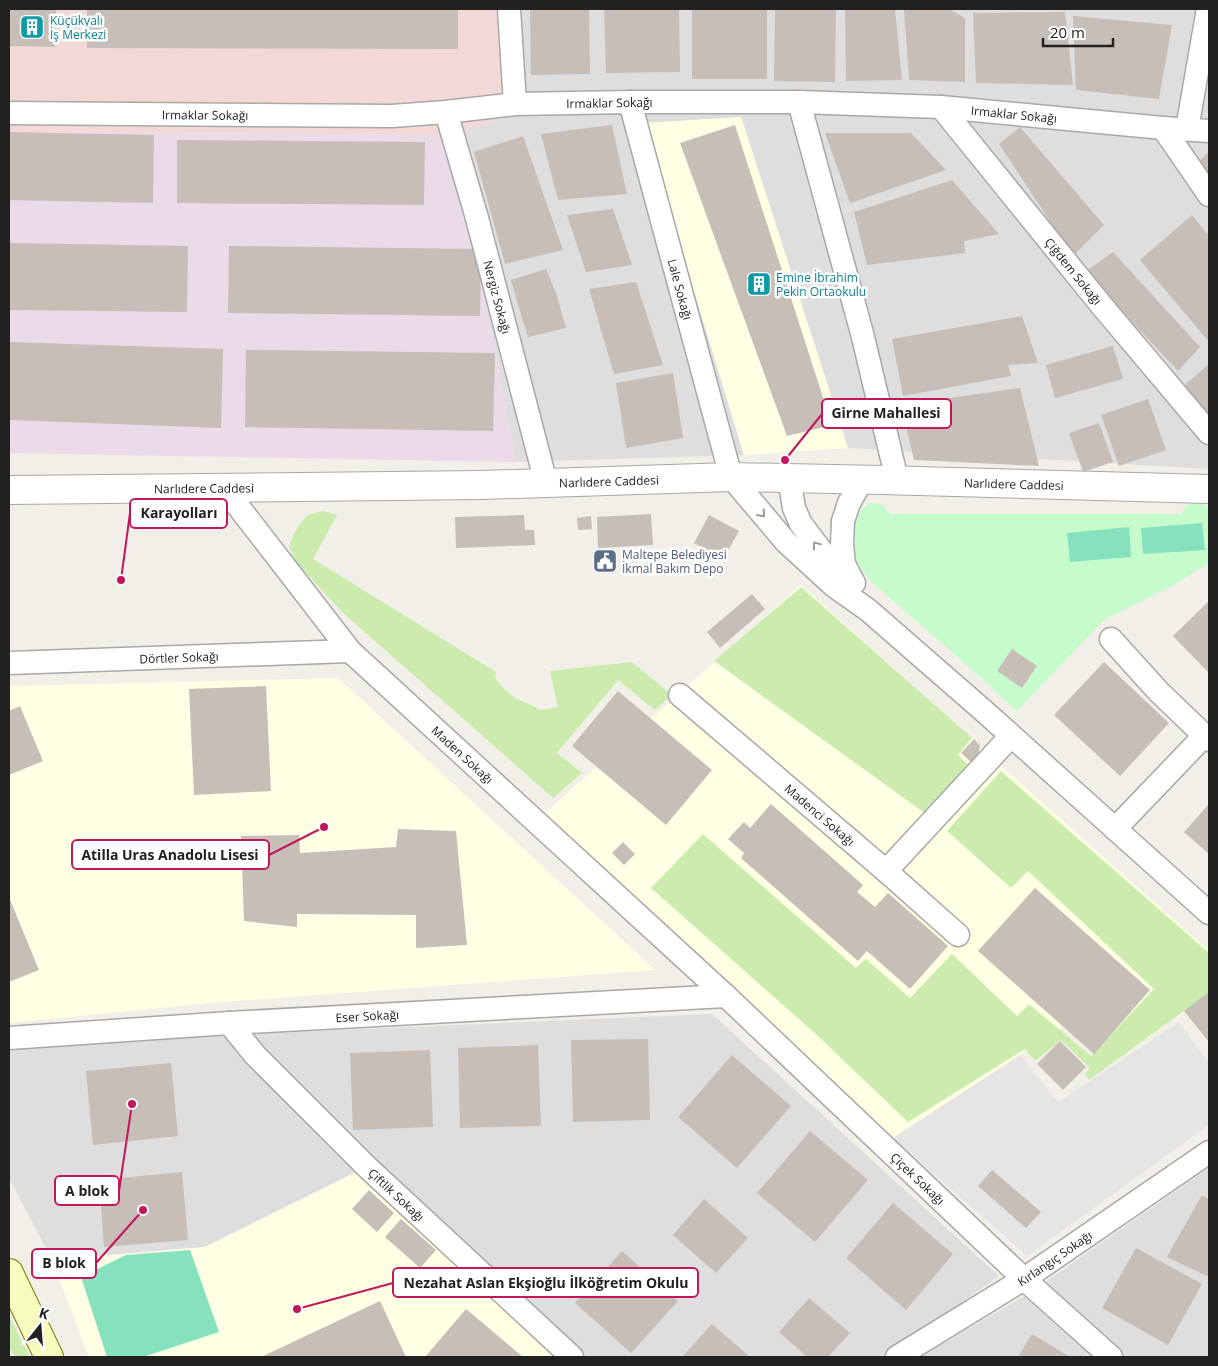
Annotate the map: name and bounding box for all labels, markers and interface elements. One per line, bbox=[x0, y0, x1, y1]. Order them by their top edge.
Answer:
place label: Küçükyalı İş Merkezi bbox=[50, 12, 106, 43]
building icon: Küçükyalı İş Merkezi bbox=[19, 14, 45, 40]
scale bar bbox=[1043, 15, 1113, 47]
text: 20 m bbox=[1050, 22, 1085, 42]
street label: Irmaklar Sokağı bbox=[566, 94, 653, 112]
street label: Irmaklar Sokağı bbox=[970, 101, 1058, 126]
street label: Irmaklar Sokağı bbox=[162, 106, 248, 123]
street label: Çiğdem Sokağı bbox=[1041, 234, 1106, 308]
street label: Lale Sokağı bbox=[664, 257, 697, 322]
street label: Nergiz Sokağı bbox=[480, 258, 515, 336]
place label: Emine İbrahim Pekin Ortaokulu bbox=[776, 269, 866, 300]
building icon: Emine İbrahim Pekin Ortaokulu bbox=[746, 271, 772, 297]
callout: Girne Mahallesi bbox=[822, 399, 951, 428]
text: Girne Mahallesi bbox=[831, 403, 941, 422]
street label: Narlıdere Caddesi bbox=[559, 471, 659, 491]
street label: Narlıdere Caddesi bbox=[964, 474, 1064, 493]
street label: Narlıdere Caddesi bbox=[154, 479, 254, 497]
callout: Karayolları bbox=[130, 499, 227, 528]
text: Karayolları bbox=[141, 503, 217, 522]
one-way arrow bbox=[757, 508, 765, 517]
one-way arrow bbox=[813, 541, 822, 551]
place label: Maltepe Belediyesi İkmal Bakım Depo bbox=[622, 546, 727, 577]
public building icon: Maltepe Belediyesi İkmal Bakım Depo bbox=[592, 548, 618, 574]
street label: Dörtler Sokağı bbox=[139, 647, 219, 667]
street label: Maden Sokağı bbox=[428, 722, 497, 787]
street label: Madenci Sokağı bbox=[781, 780, 859, 849]
callout: Atilla Uras Anadolu Lisesi bbox=[72, 840, 269, 869]
text: Atilla Uras Anadolu Lisesi bbox=[81, 845, 259, 864]
street label: Eser Sokağı bbox=[335, 1005, 399, 1026]
street label: Çiçek Sokağı bbox=[887, 1148, 949, 1208]
street label: Çiftlik Sokağı bbox=[365, 1164, 428, 1225]
callout: A blok bbox=[55, 1176, 119, 1205]
text: A blok bbox=[65, 1181, 109, 1200]
street label: Kırlangıç Sokağı bbox=[1014, 1226, 1095, 1290]
callout: B blok bbox=[32, 1249, 96, 1278]
text: B blok bbox=[42, 1253, 86, 1272]
callout: Nezahat Aslan Ekşioğlu İlköğretim Okulu bbox=[393, 1268, 698, 1297]
text: Nezahat Aslan Ekşioğlu İlköğretim Okulu bbox=[404, 1273, 688, 1292]
north arrow bbox=[15, 1301, 65, 1351]
text: K bbox=[37, 1303, 52, 1324]

